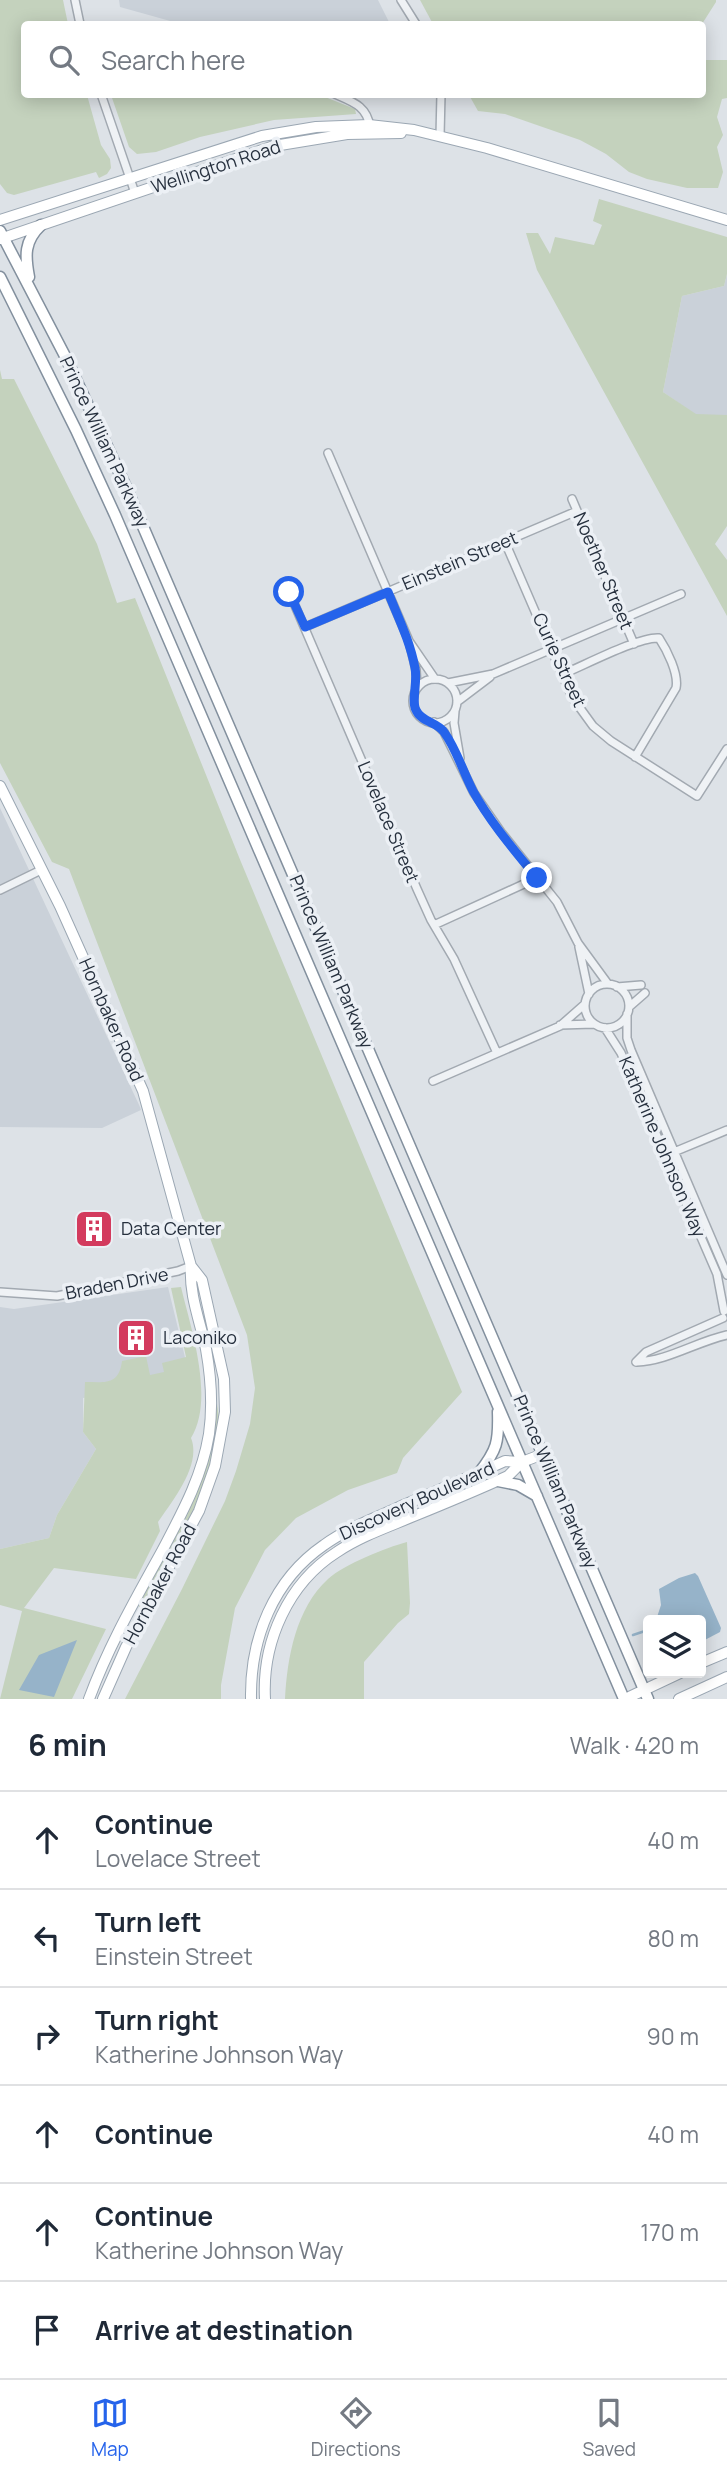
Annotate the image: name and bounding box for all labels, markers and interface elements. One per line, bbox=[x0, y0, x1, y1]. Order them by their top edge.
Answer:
search box bbox=[21, 21, 706, 98]
icon: search bbox=[45, 41, 83, 79]
text: Search here bbox=[101, 42, 246, 78]
street label: Wellington Road bbox=[148, 134, 283, 198]
street label: Prince William Parkway bbox=[55, 352, 155, 532]
street label: Noether Street bbox=[568, 508, 639, 633]
street label: Einstein Street bbox=[398, 525, 521, 595]
route start bbox=[273, 576, 304, 607]
street label: Curie Street bbox=[528, 609, 592, 711]
street label: Lovelace Street bbox=[353, 757, 425, 886]
route end bbox=[521, 862, 552, 893]
street label: Prince William Parkway bbox=[284, 871, 380, 1052]
street label: Hornbaker Road bbox=[74, 954, 150, 1085]
street label: Katherine Johnson Way bbox=[614, 1052, 712, 1241]
building icon: Data Center bbox=[73, 1208, 115, 1250]
place label: Data Center bbox=[121, 1216, 222, 1240]
street label: Braden Drive bbox=[63, 1261, 170, 1305]
building icon: Laconiko bbox=[115, 1317, 157, 1359]
place label: Laconiko bbox=[163, 1325, 237, 1349]
street label: Prince William Parkway bbox=[508, 1391, 604, 1572]
street label: Discovery Boulevard bbox=[336, 1455, 498, 1545]
street label: Hornbaker Road bbox=[117, 1519, 201, 1648]
map controls bbox=[643, 1615, 706, 1678]
button: layers bbox=[643, 1615, 706, 1678]
text: 6 min bbox=[28, 1724, 107, 1765]
text: Walk · 420 m bbox=[570, 1729, 699, 1761]
text: Continue bbox=[95, 1806, 213, 1842]
icon: ahead bbox=[28, 1821, 66, 1859]
text: 40 m bbox=[647, 1824, 699, 1856]
text: Lovelace Street bbox=[95, 1842, 261, 1874]
text: Turn left bbox=[95, 1904, 202, 1940]
icon: left bbox=[28, 1919, 66, 1957]
text: 80 m bbox=[648, 1922, 699, 1954]
text: Einstein Street bbox=[95, 1940, 253, 1972]
text: Turn right bbox=[95, 2002, 219, 2038]
icon: right bbox=[28, 2017, 66, 2055]
text: 90 m bbox=[647, 2020, 699, 2052]
text: Katherine Johnson Way bbox=[95, 2038, 343, 2070]
icon: ahead bbox=[28, 2115, 66, 2153]
text: Continue bbox=[95, 2116, 213, 2152]
text: 40 m bbox=[647, 2118, 699, 2150]
text: Continue bbox=[95, 2198, 213, 2234]
icon: ahead bbox=[28, 2213, 66, 2251]
text: 170 m bbox=[640, 2216, 699, 2248]
text: Katherine Johnson Way bbox=[95, 2234, 343, 2266]
icon: arrive bbox=[28, 2311, 66, 2349]
text: Arrive at destination bbox=[95, 2312, 353, 2348]
tab: Map bbox=[91, 2394, 129, 2462]
tab: Directions bbox=[311, 2394, 401, 2462]
tab: Saved bbox=[583, 2394, 636, 2462]

